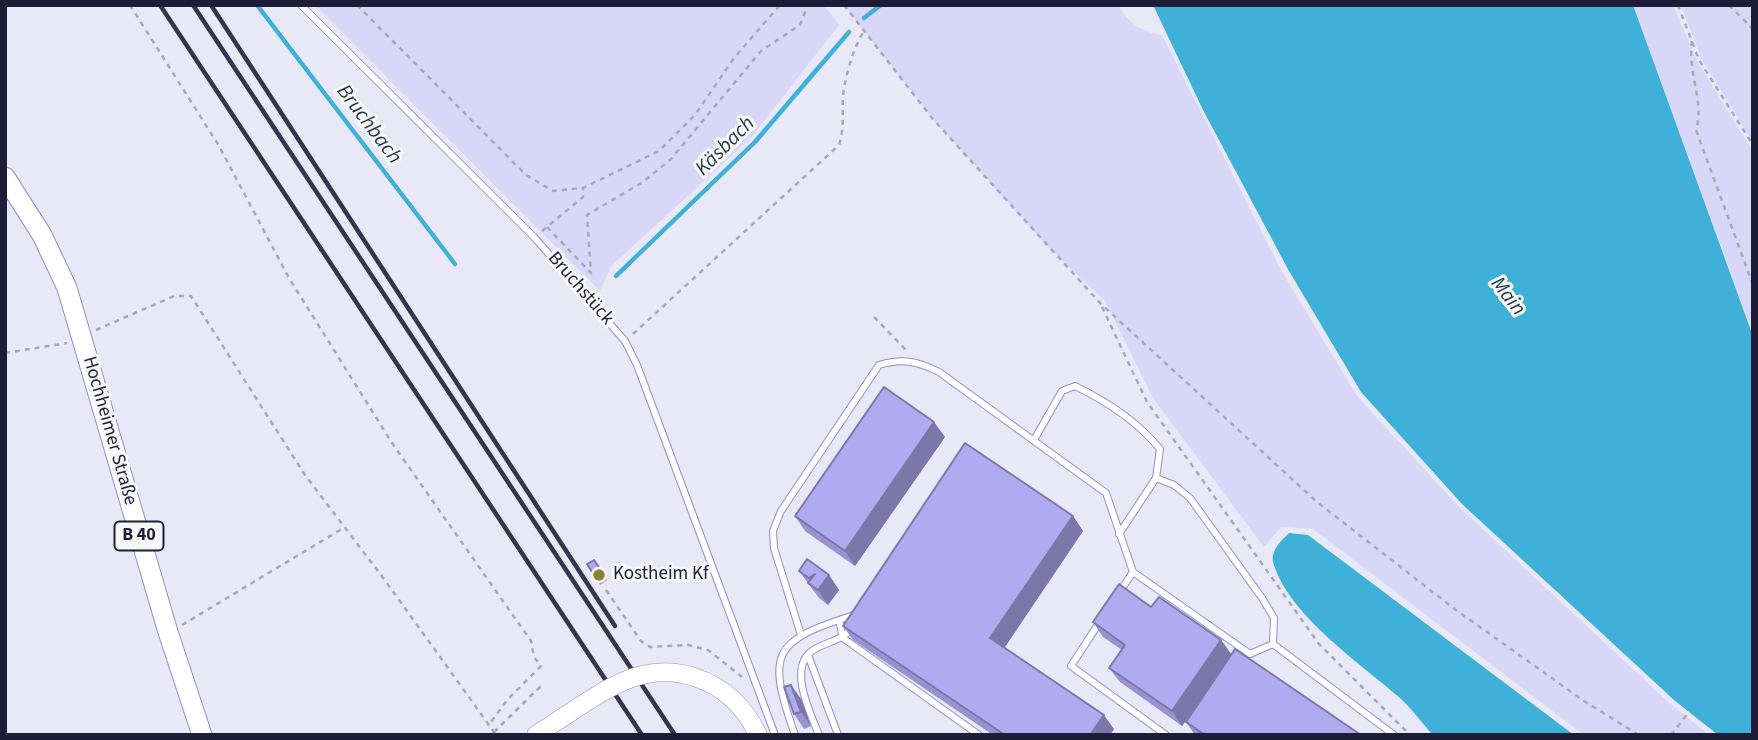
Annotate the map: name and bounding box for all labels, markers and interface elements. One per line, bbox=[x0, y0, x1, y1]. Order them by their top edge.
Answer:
water label: Bruchbach bbox=[330, 80, 406, 170]
water label: Käsbach bbox=[691, 112, 761, 182]
street label: Bruchstück bbox=[542, 248, 618, 330]
water label: Main bbox=[1484, 273, 1530, 321]
street label: Hochheimer Straße bbox=[77, 354, 141, 508]
road number: B 40 bbox=[114, 522, 164, 550]
place label: Kostheim Kf bbox=[613, 564, 709, 586]
marker: Kostheim Kf bbox=[591, 567, 607, 583]

